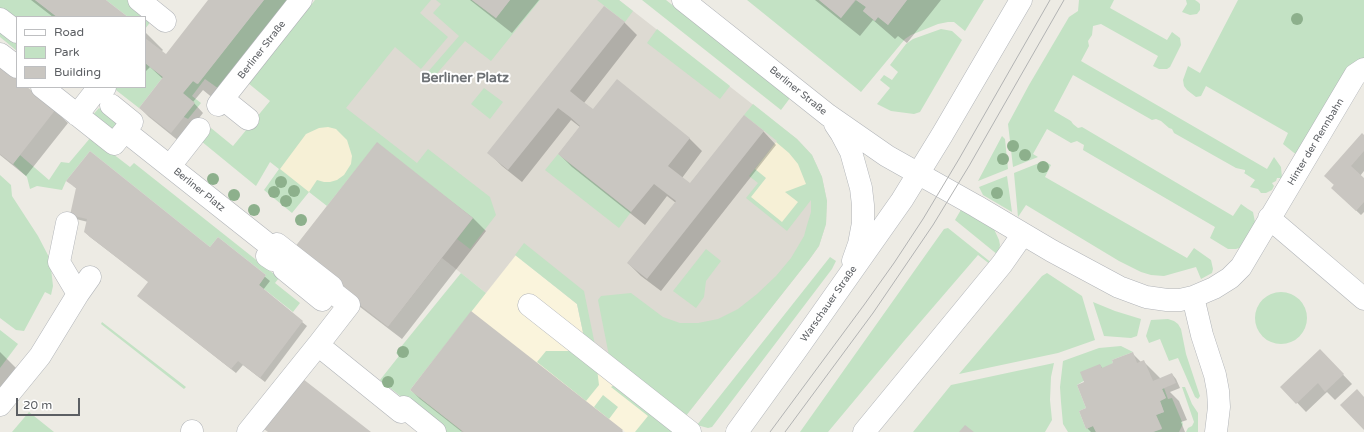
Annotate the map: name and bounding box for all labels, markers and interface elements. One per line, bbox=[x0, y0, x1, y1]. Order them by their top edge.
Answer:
legend bbox=[16, 16, 146, 88]
street label: Berliner Straße bbox=[236, 19, 288, 81]
text: Road bbox=[54, 25, 84, 39]
text: Park bbox=[54, 45, 80, 59]
street label: Berliner Straße bbox=[767, 64, 829, 118]
text: Building bbox=[54, 65, 101, 79]
district label: Berliner Platz bbox=[421, 70, 509, 86]
street label: Hinter der Rennbahn bbox=[1285, 96, 1347, 188]
street label: Berliner Platz bbox=[171, 166, 227, 214]
street label: Warschauer Straße bbox=[798, 264, 860, 344]
scale bar bbox=[18, 390, 82, 416]
text: 20 m bbox=[23, 398, 52, 412]

